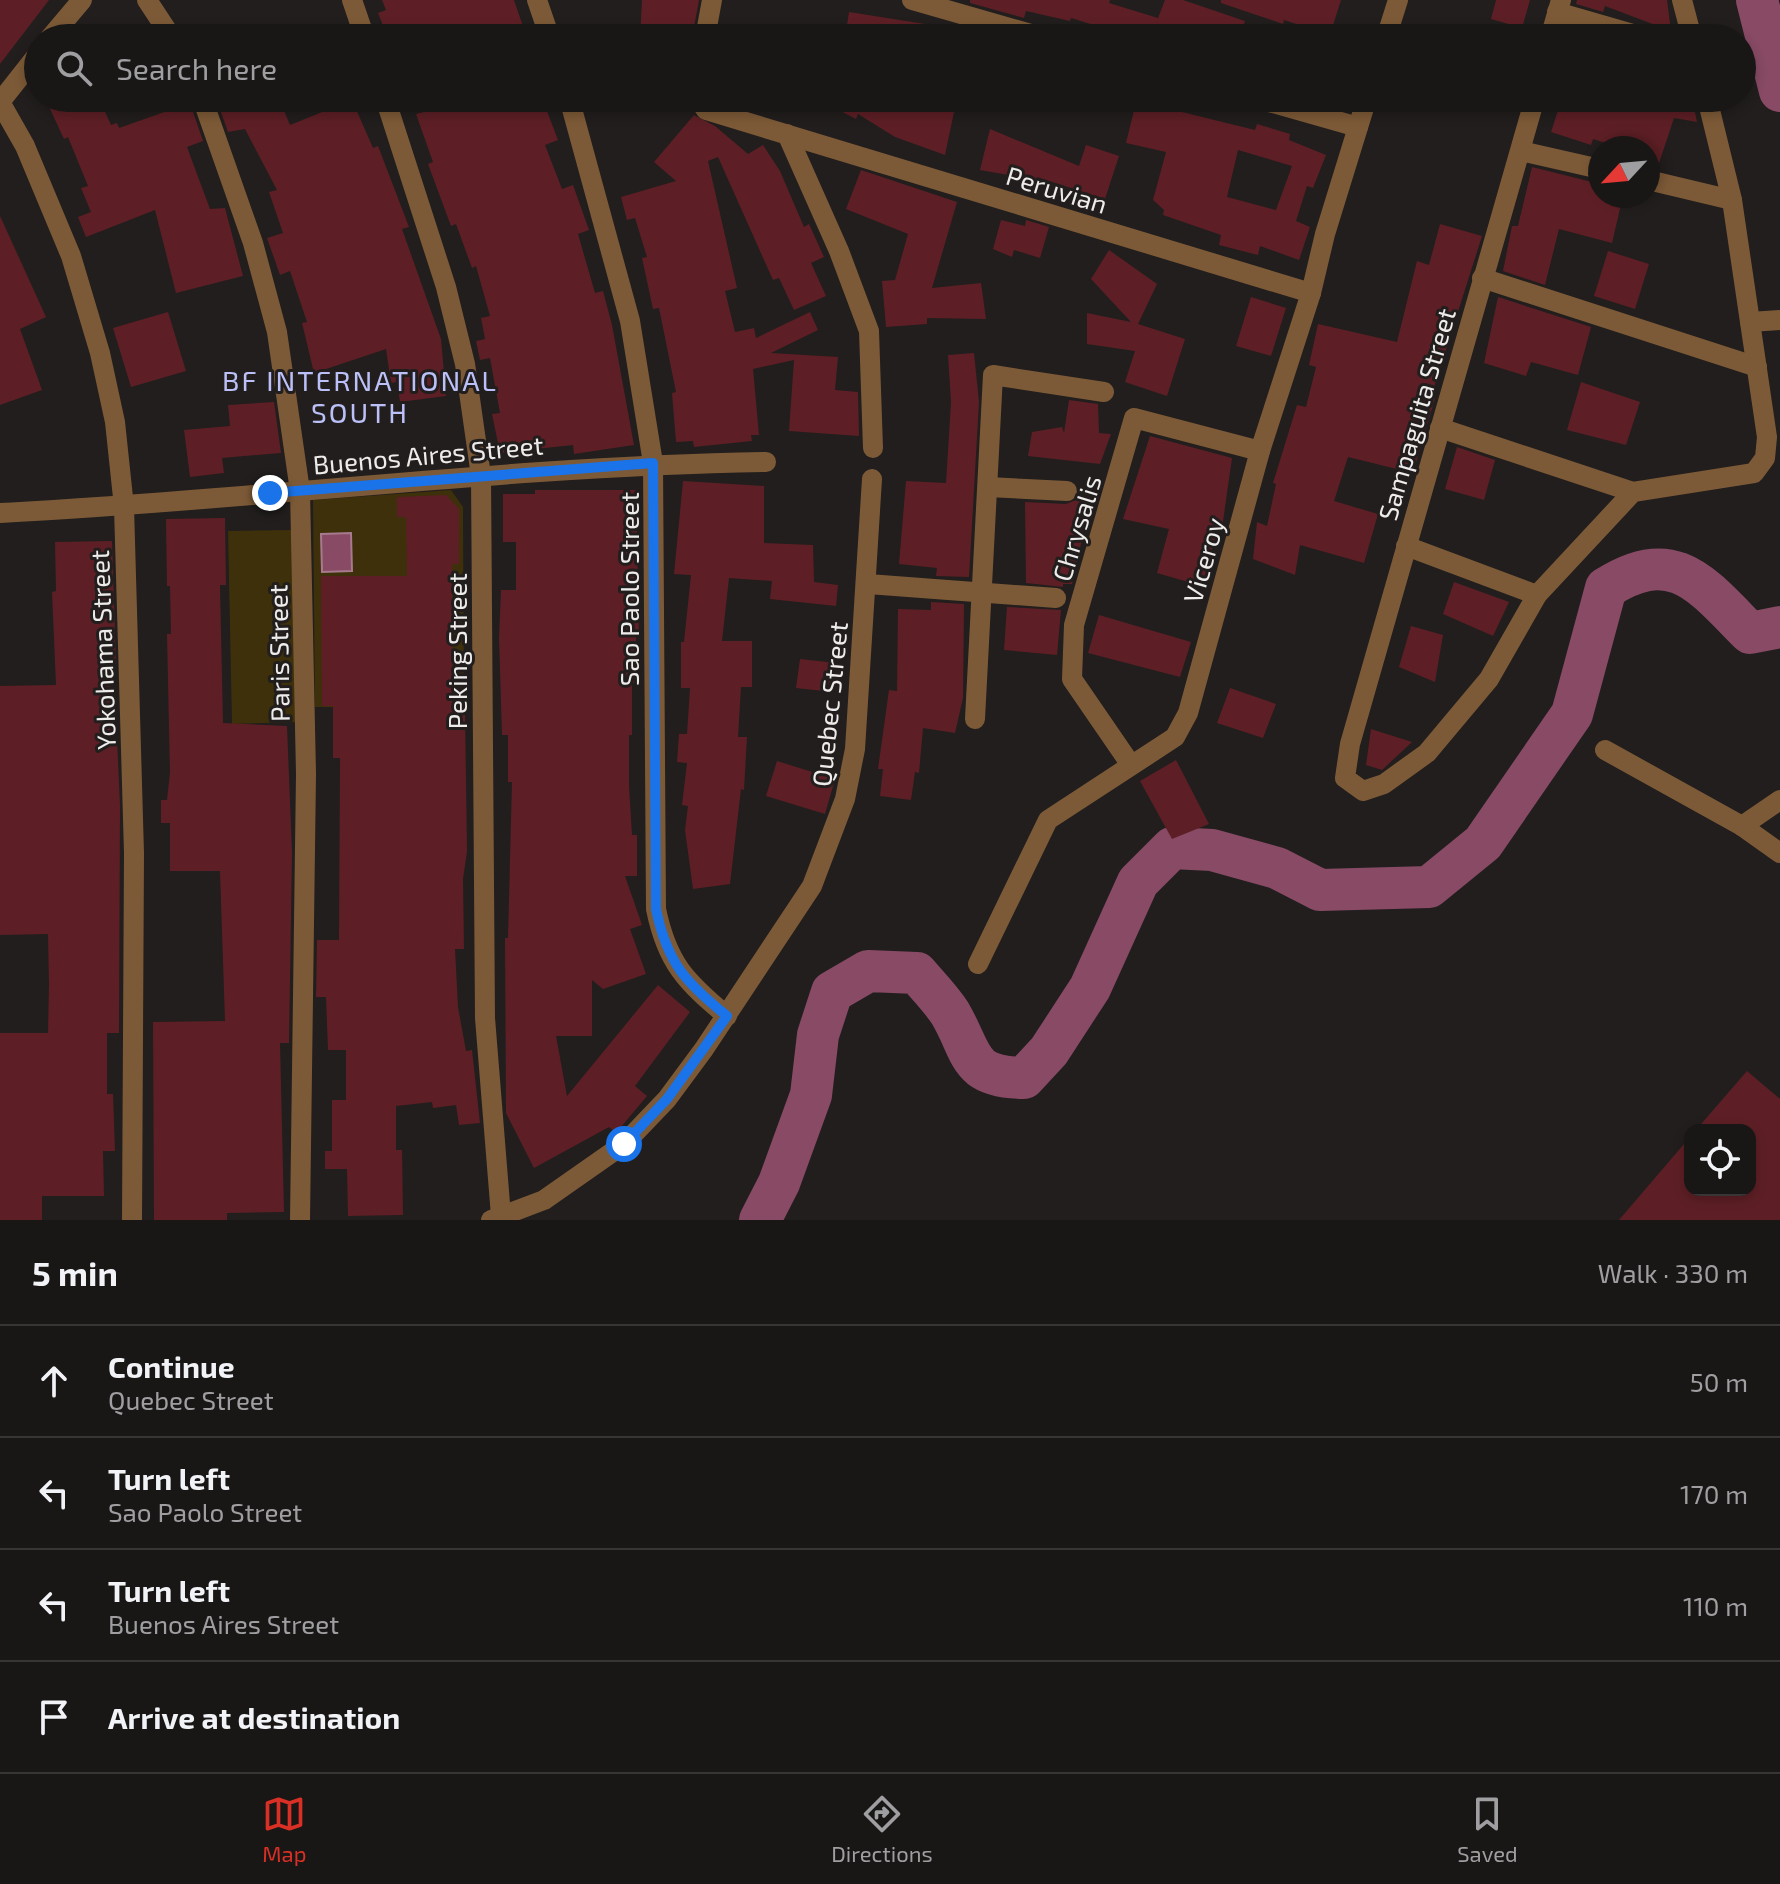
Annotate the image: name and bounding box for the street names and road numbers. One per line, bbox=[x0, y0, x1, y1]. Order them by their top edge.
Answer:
street label: Peruvian bbox=[1003, 159, 1111, 219]
street label: Sampaguita Street bbox=[1371, 304, 1461, 524]
street label: Buenos Aires Street bbox=[312, 428, 545, 480]
street label: Chrysalis bbox=[1045, 471, 1107, 585]
street label: Sao Paolo Street bbox=[613, 492, 644, 686]
street label: Viceroy bbox=[1176, 514, 1230, 606]
street label: Yokohama Street bbox=[83, 549, 121, 750]
street label: Peking Street bbox=[441, 573, 472, 729]
street label: Paris Street bbox=[261, 584, 295, 722]
street label: Quebec Street bbox=[805, 620, 853, 788]

